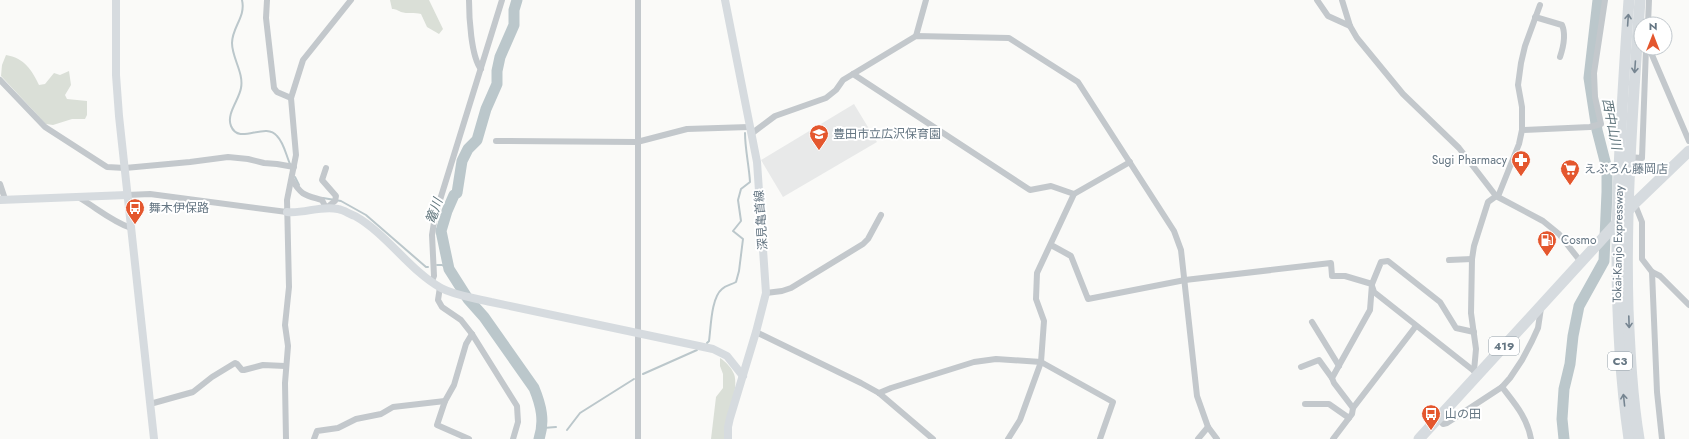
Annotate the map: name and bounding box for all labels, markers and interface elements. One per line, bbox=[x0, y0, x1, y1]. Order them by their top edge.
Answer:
one-way arrow bbox=[1624, 14, 1631, 27]
north arrow bbox=[1633, 16, 1673, 56]
text: N bbox=[1649, 18, 1657, 34]
one-way arrow bbox=[1632, 60, 1639, 73]
water label: 西中山川 bbox=[1598, 97, 1627, 153]
school or university icon: 豊田市立広沢保育園 bbox=[808, 123, 830, 151]
place label: 豊田市立広沢保育園 bbox=[833, 125, 941, 143]
pharmacy icon: Sugi Pharmacy bbox=[1510, 149, 1532, 177]
place label: Sugi Pharmacy bbox=[1432, 151, 1508, 169]
supermarket icon: えぷろん藤岡店 bbox=[1559, 158, 1581, 186]
place label: えぷろん藤岡店 bbox=[1584, 160, 1668, 178]
street label: Tokai-Kanjo Expressway bbox=[1608, 185, 1628, 303]
street label: 深見亀首線 bbox=[750, 189, 772, 251]
water label: 篭川 bbox=[421, 194, 448, 226]
bus stop icon: 舞木伊保路 bbox=[124, 197, 146, 225]
place label: 舞木伊保路 bbox=[149, 199, 209, 217]
fuel station icon: Cosmo bbox=[1536, 229, 1558, 257]
place label: Cosmo bbox=[1561, 231, 1597, 249]
one-way arrow bbox=[1625, 315, 1633, 328]
road number: 419 bbox=[1489, 337, 1519, 355]
road number: C3 bbox=[1608, 352, 1632, 370]
one-way arrow bbox=[1620, 394, 1627, 407]
bus stop icon: 山の田 bbox=[1420, 403, 1442, 431]
place label: 山の田 bbox=[1445, 405, 1481, 423]

